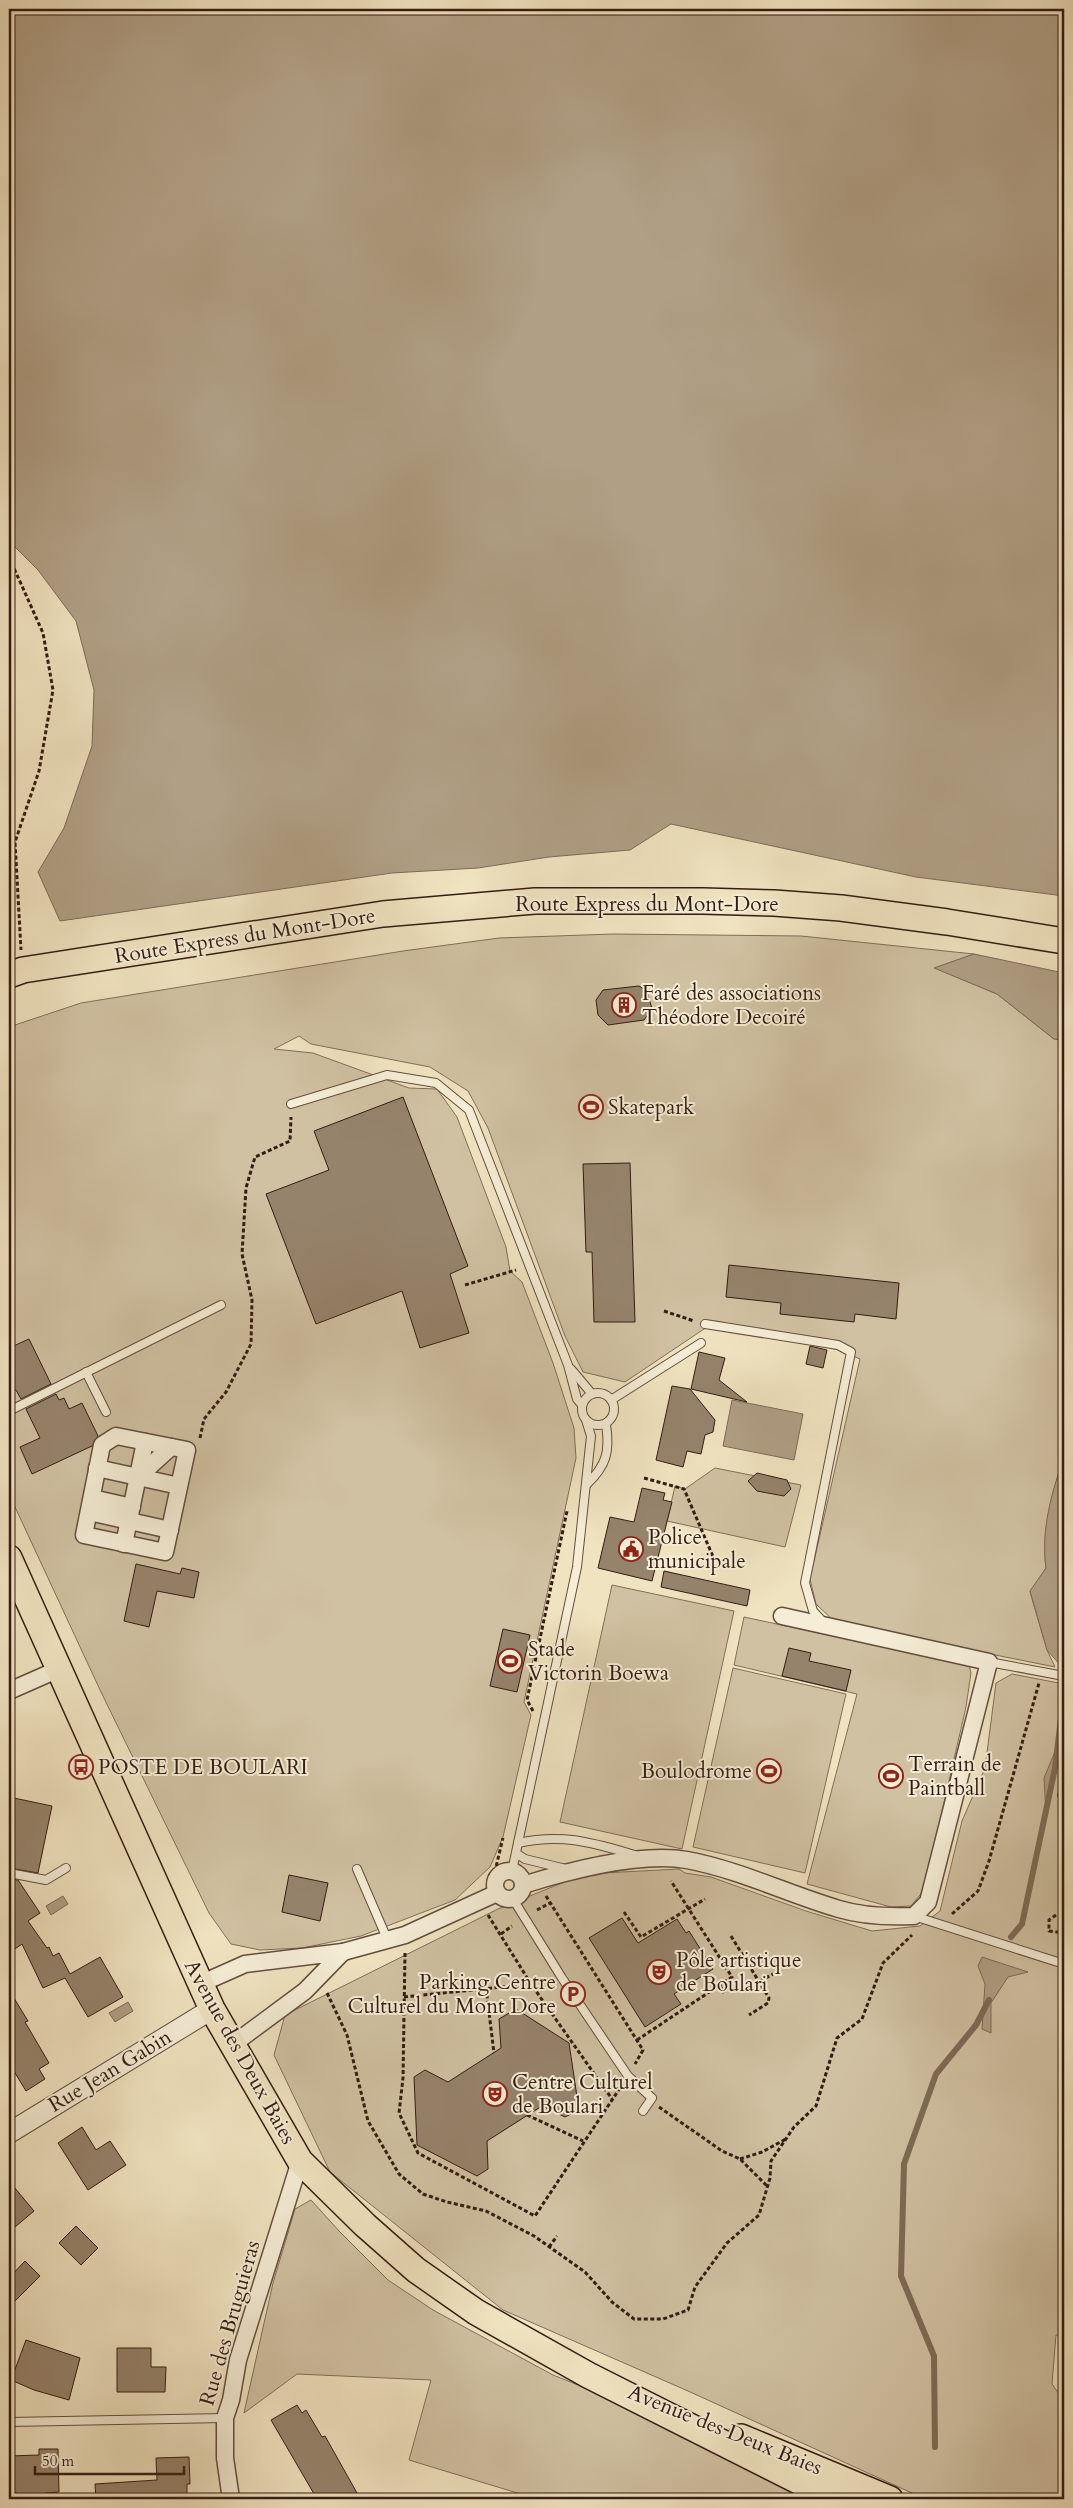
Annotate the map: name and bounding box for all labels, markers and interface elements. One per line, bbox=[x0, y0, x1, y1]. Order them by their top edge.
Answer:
street label: Route Express du Mont-Dore bbox=[515, 890, 779, 919]
street label: Route Express du Mont-Dore bbox=[113, 901, 377, 971]
place label: Faré des associations Théodore Decoiré bbox=[642, 979, 821, 1032]
building icon: Faré des associations Théodore Decoiré bbox=[611, 992, 637, 1018]
place label: Skatepark bbox=[608, 1093, 695, 1122]
sports icon: Skatepark bbox=[578, 1094, 604, 1120]
place label: Police municipale bbox=[648, 1523, 746, 1576]
public building icon: Police municipale bbox=[618, 1536, 644, 1562]
place label: Stade Victorin Boewa bbox=[528, 1635, 669, 1688]
sports icon: Stade Victorin Boewa bbox=[497, 1648, 523, 1674]
place label: Terrain de Paintball bbox=[908, 1750, 1002, 1803]
place label: POSTE DE BOULARI bbox=[98, 1753, 308, 1782]
bus stop icon: POSTE DE BOULARI bbox=[68, 1754, 94, 1780]
place label: Boulodrome bbox=[641, 1757, 752, 1786]
sports icon: Boulodrome bbox=[756, 1758, 782, 1784]
sports icon: Terrain de Paintball bbox=[878, 1763, 904, 1789]
place label: Pôle artistique de Boulari bbox=[676, 1946, 801, 1999]
street label: Avenue des Deux Baies bbox=[177, 1954, 303, 2150]
theatre icon: Pôle artistique de Boulari bbox=[646, 1959, 672, 1985]
place label: Parking Centre Culturel du Mont Dore bbox=[347, 1968, 556, 2021]
parking icon: Parking Centre Culturel du Mont Dore bbox=[560, 1981, 586, 2007]
street label: Rue Jean Gabin bbox=[43, 2023, 177, 2119]
place label: Centre Culturel de Boulari bbox=[512, 2068, 653, 2121]
theatre icon: Centre Culturel de Boulari bbox=[482, 2081, 508, 2107]
street label: Rue des Bruguieras bbox=[193, 2237, 267, 2409]
street label: Avenue des Deux Baies bbox=[624, 2378, 826, 2482]
scale bar bbox=[35, 2443, 184, 2475]
text: 50 m bbox=[42, 2451, 74, 2471]

